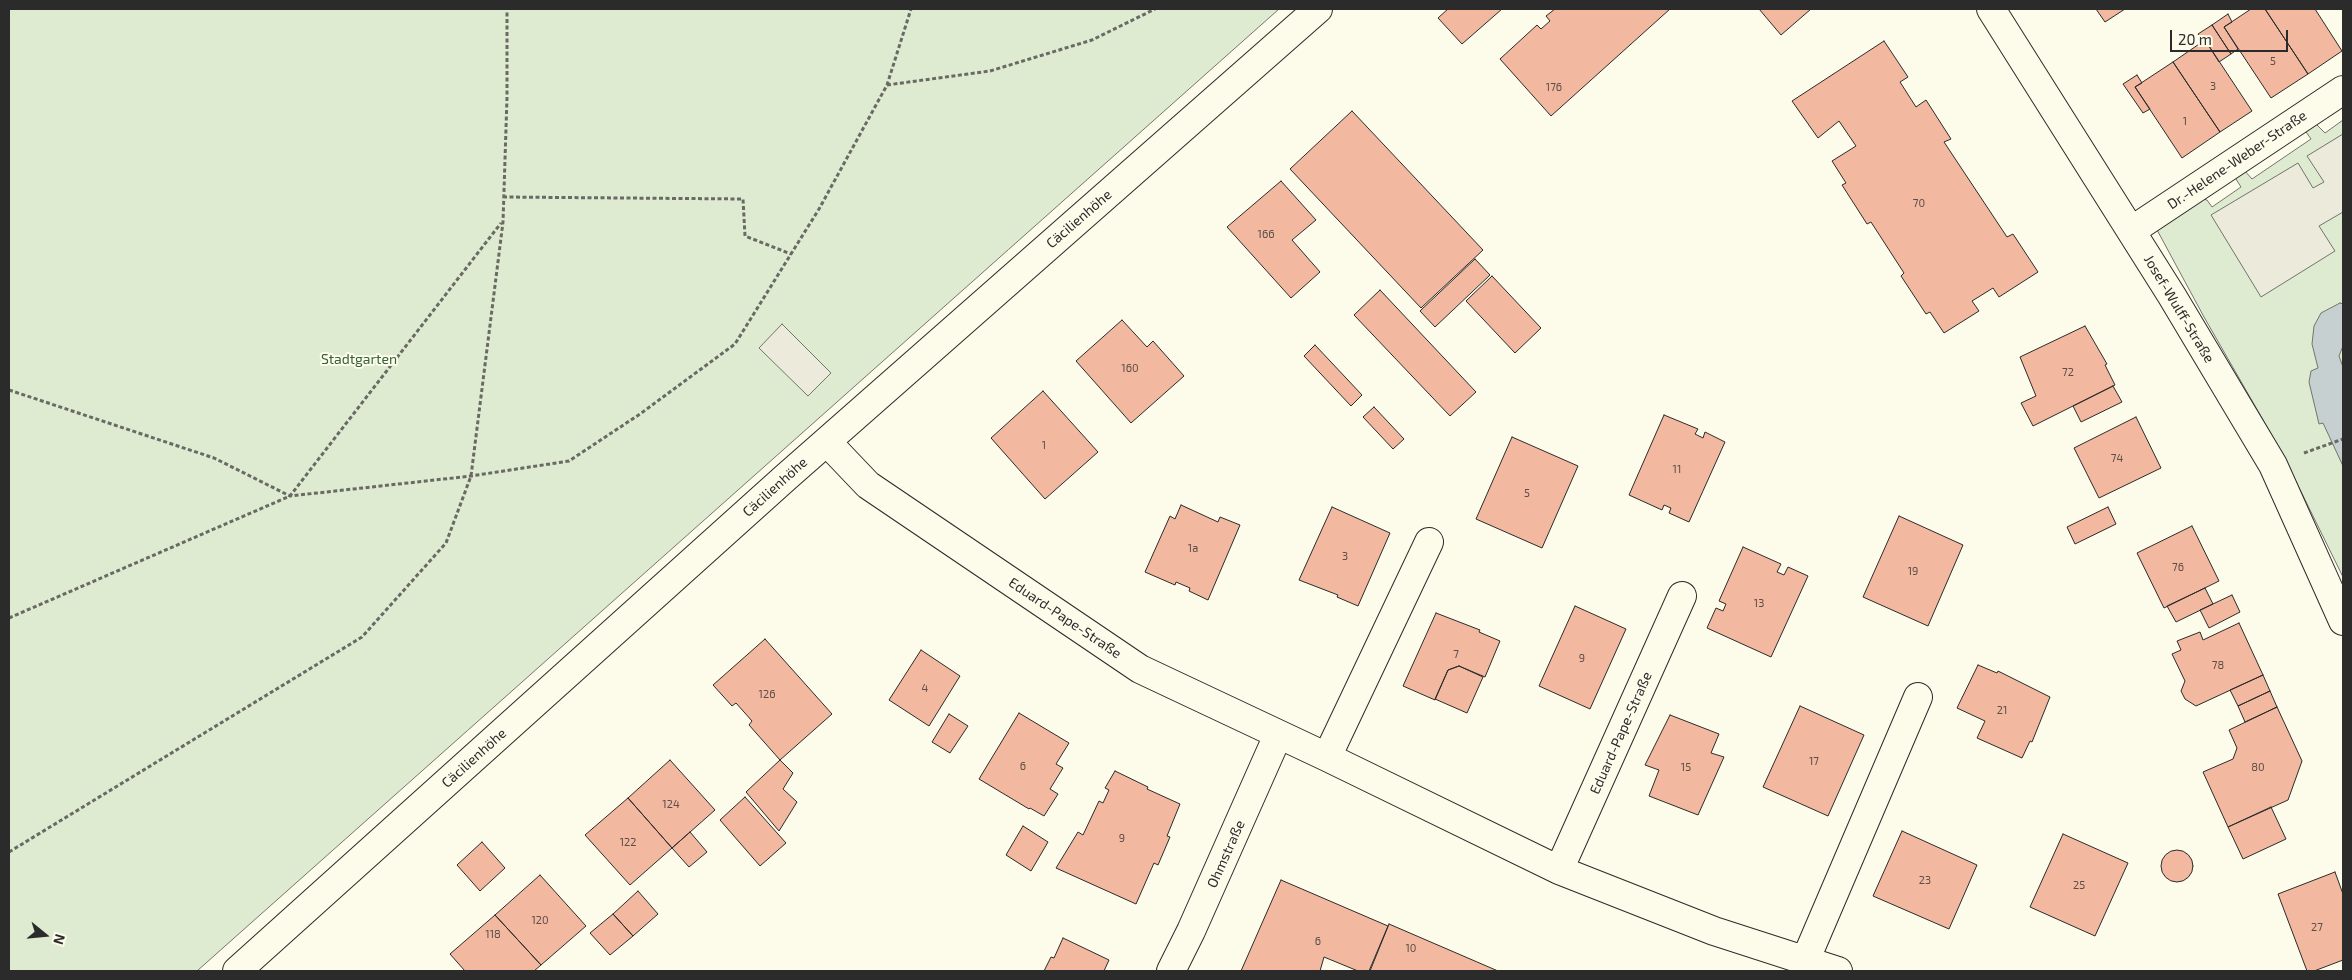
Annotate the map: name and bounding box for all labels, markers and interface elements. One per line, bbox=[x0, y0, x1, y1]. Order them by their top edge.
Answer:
scale bar bbox=[2172, 20, 2290, 52]
text: 20 m bbox=[2178, 30, 2212, 48]
house number: 5 bbox=[2270, 54, 2276, 68]
house number: 3 bbox=[2210, 79, 2216, 93]
house number: 176 bbox=[1546, 80, 1562, 94]
street label: Dr.-Helene-Weber-Straße bbox=[2164, 107, 2310, 213]
house number: 1 bbox=[2183, 114, 2187, 128]
street label: Cäcilienhöhe bbox=[1043, 186, 1115, 252]
house number: 70 bbox=[1913, 196, 1925, 210]
house number: 166 bbox=[1258, 227, 1274, 241]
street label: Josef-Wulff-Straße bbox=[2140, 252, 2218, 366]
park label: Stadtgarten bbox=[321, 351, 397, 367]
house number: 160 bbox=[1121, 361, 1139, 375]
house number: 72 bbox=[2062, 365, 2074, 379]
house number: 1 bbox=[1042, 438, 1046, 452]
house number: 74 bbox=[2111, 451, 2123, 465]
street label: Cäcilienhöhe bbox=[739, 454, 811, 520]
house number: 11 bbox=[1673, 462, 1681, 476]
house number: 5 bbox=[1524, 486, 1530, 500]
house number: 1a bbox=[1188, 541, 1198, 555]
house number: 3 bbox=[1342, 549, 1348, 563]
house number: 76 bbox=[2172, 560, 2184, 574]
house number: 19 bbox=[1908, 564, 1918, 578]
street label: Eduard-Pape-Straße bbox=[1005, 574, 1125, 662]
house number: 13 bbox=[1754, 596, 1764, 610]
house number: 7 bbox=[1453, 647, 1459, 661]
house number: 9 bbox=[1579, 651, 1585, 665]
house number: 78 bbox=[2212, 658, 2224, 672]
street label: Eduard-Pape-Straße bbox=[1586, 669, 1656, 797]
house number: 4 bbox=[922, 681, 928, 695]
house number: 126 bbox=[759, 687, 775, 701]
house number: 21 bbox=[1997, 703, 2007, 717]
street label: Cäcilienhöhe bbox=[438, 725, 510, 791]
house number: 17 bbox=[1809, 754, 1819, 768]
house number: 6 bbox=[1020, 759, 1026, 773]
house number: 15 bbox=[1681, 760, 1691, 774]
house number: 80 bbox=[2251, 760, 2265, 774]
house number: 124 bbox=[662, 797, 680, 811]
street label: Ohmstraße bbox=[1204, 817, 1248, 891]
house number: 9 bbox=[1119, 831, 1125, 845]
house number: 122 bbox=[620, 835, 636, 849]
house number: 23 bbox=[1919, 873, 1931, 887]
house number: 25 bbox=[2073, 878, 2085, 892]
north arrow bbox=[20, 910, 70, 960]
house number: 120 bbox=[531, 913, 549, 927]
house number: 27 bbox=[2311, 920, 2323, 934]
house number: 118 bbox=[485, 927, 501, 941]
text: N bbox=[50, 932, 69, 947]
house number: 6 bbox=[1315, 934, 1321, 948]
house number: 10 bbox=[1405, 941, 1417, 955]

